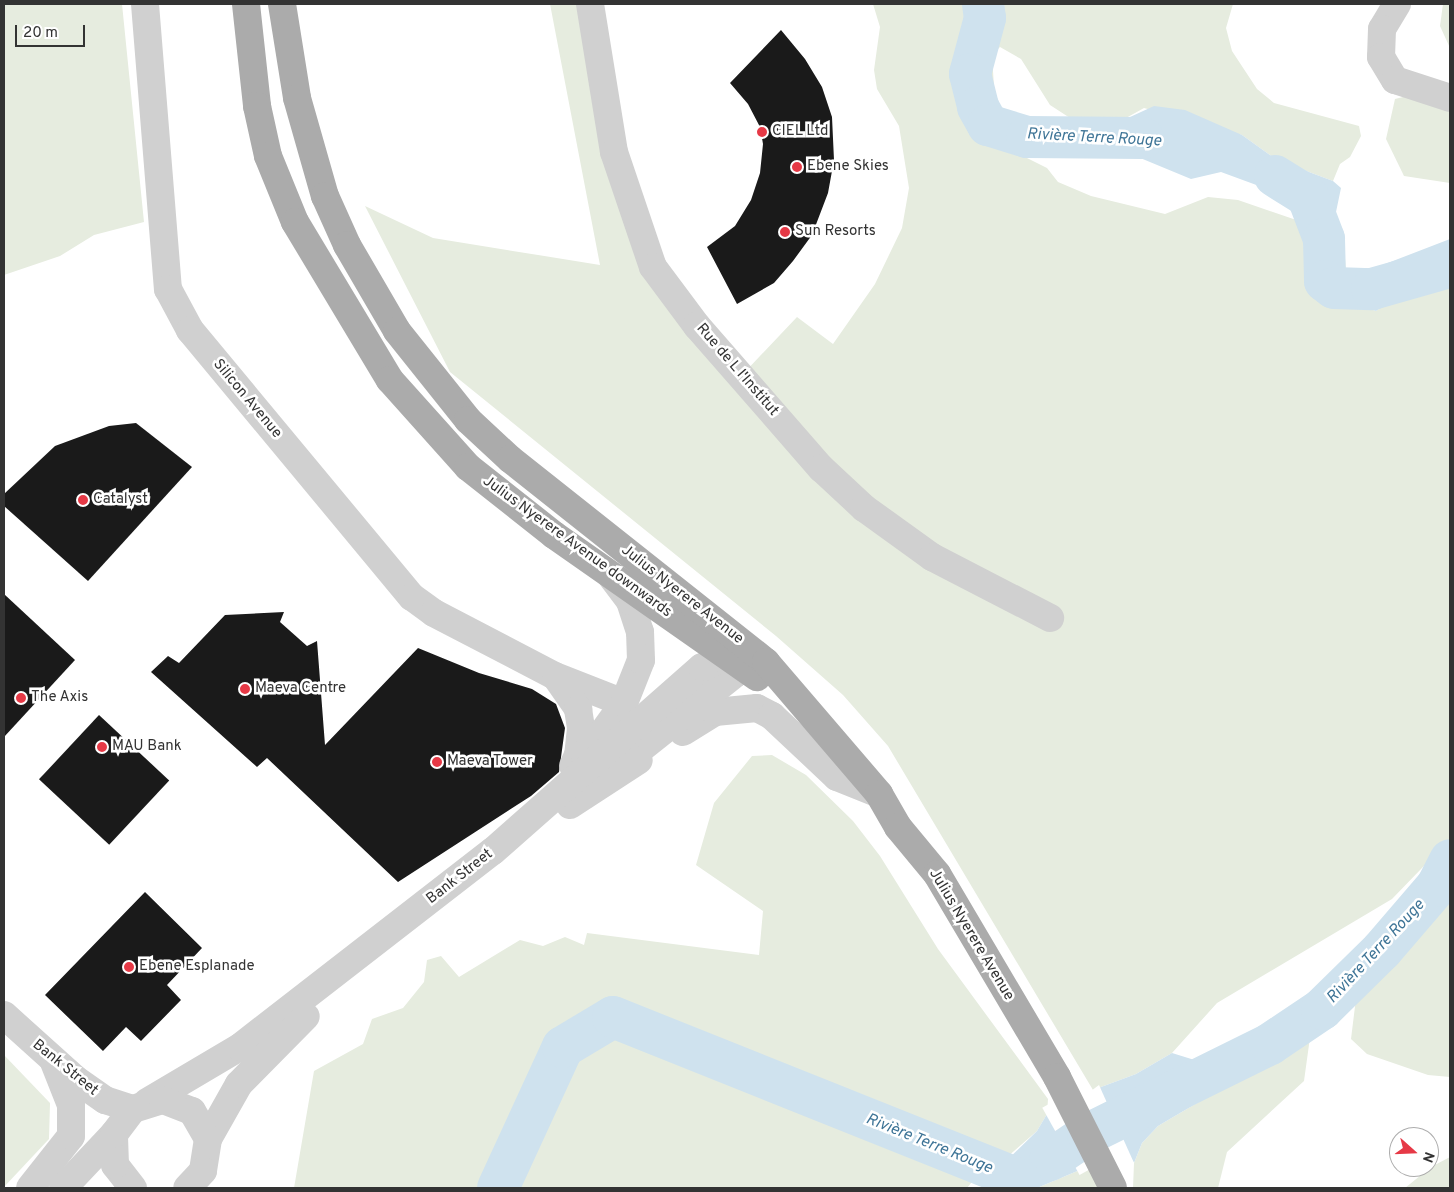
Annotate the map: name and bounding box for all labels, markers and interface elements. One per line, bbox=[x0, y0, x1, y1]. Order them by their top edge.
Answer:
scale bar bbox=[18, 15, 88, 47]
text: 20 m bbox=[23, 24, 58, 43]
place label: CIEL Ltd bbox=[772, 123, 829, 141]
water label: Rivière Terre Rouge bbox=[1026, 125, 1162, 151]
marker: CIEL Ltd bbox=[756, 126, 768, 138]
place label: Ebene Skies bbox=[807, 158, 889, 176]
marker: Ebene Skies bbox=[791, 161, 803, 173]
place label: Sun Resorts bbox=[795, 223, 876, 241]
marker: Sun Resorts bbox=[779, 226, 791, 238]
street label: Rue de L l'Institut bbox=[692, 320, 782, 420]
street label: Silicon Avenue bbox=[208, 355, 286, 443]
street label: Julius Nyerere Avenue downwards bbox=[479, 472, 675, 622]
place label: Catalyst bbox=[93, 491, 148, 509]
marker: Catalyst bbox=[77, 494, 89, 506]
street label: Julius Nyerere Avenue bbox=[617, 541, 747, 649]
place label: Maeva Centre bbox=[255, 680, 346, 698]
marker: Maeva Centre bbox=[239, 683, 251, 695]
place label: The Axis bbox=[31, 689, 89, 707]
marker: The Axis bbox=[15, 692, 27, 704]
place label: MAU Bank bbox=[112, 738, 182, 756]
marker: MAU Bank bbox=[96, 741, 108, 753]
place label: Maeva Tower bbox=[447, 753, 534, 771]
marker: Maeva Tower bbox=[431, 756, 443, 768]
street label: Bank Street bbox=[423, 846, 497, 908]
street label: Julius Nyerere Avenue bbox=[924, 866, 1018, 1004]
water label: Rivière Terre Rouge bbox=[1323, 896, 1429, 1008]
place label: Ebene Esplanade bbox=[139, 958, 255, 976]
marker: Ebene Esplanade bbox=[123, 961, 135, 973]
street label: Bank Street bbox=[29, 1036, 101, 1100]
water label: Rivière Terre Rouge bbox=[863, 1110, 995, 1178]
north arrow bbox=[1389, 1127, 1439, 1177]
text: N bbox=[1418, 1149, 1437, 1165]

